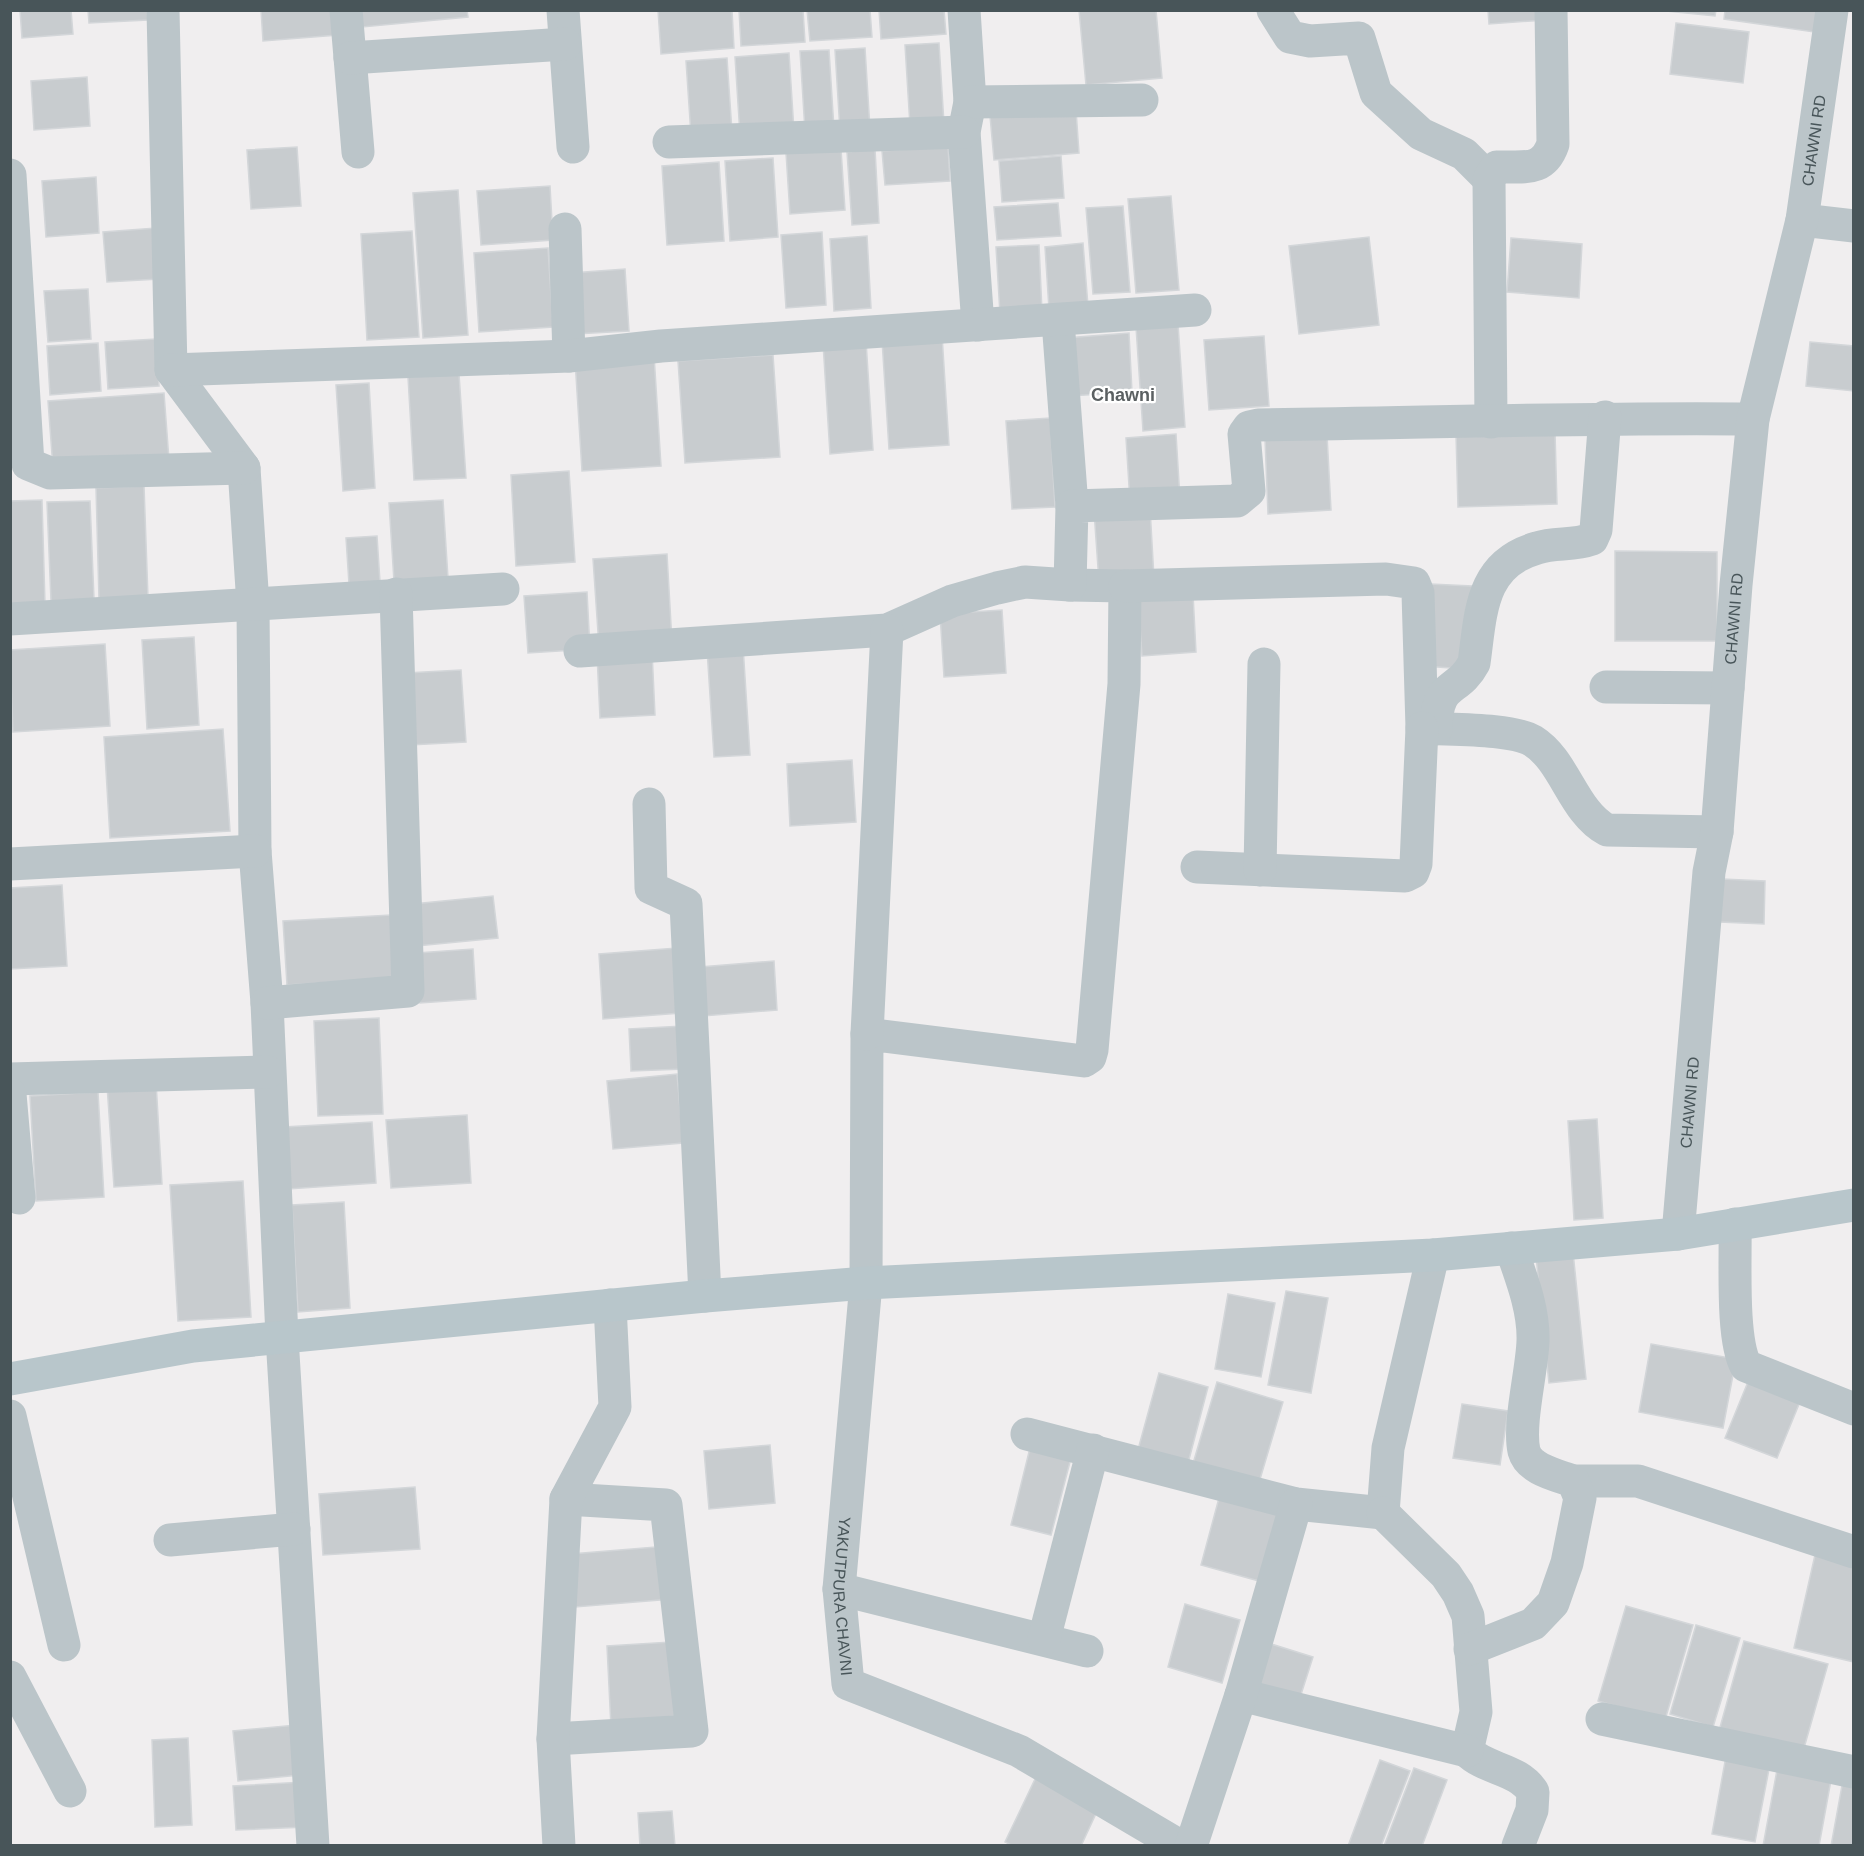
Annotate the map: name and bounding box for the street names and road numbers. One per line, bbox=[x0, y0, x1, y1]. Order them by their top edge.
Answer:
street label: CHAWNI RD bbox=[1798, 94, 1828, 187]
street label: CHAWNI RD bbox=[1721, 572, 1746, 665]
street label: CHAWNI RD bbox=[1677, 1056, 1702, 1149]
street label: YAKUTPURA CHAVNI bbox=[830, 1516, 856, 1676]

